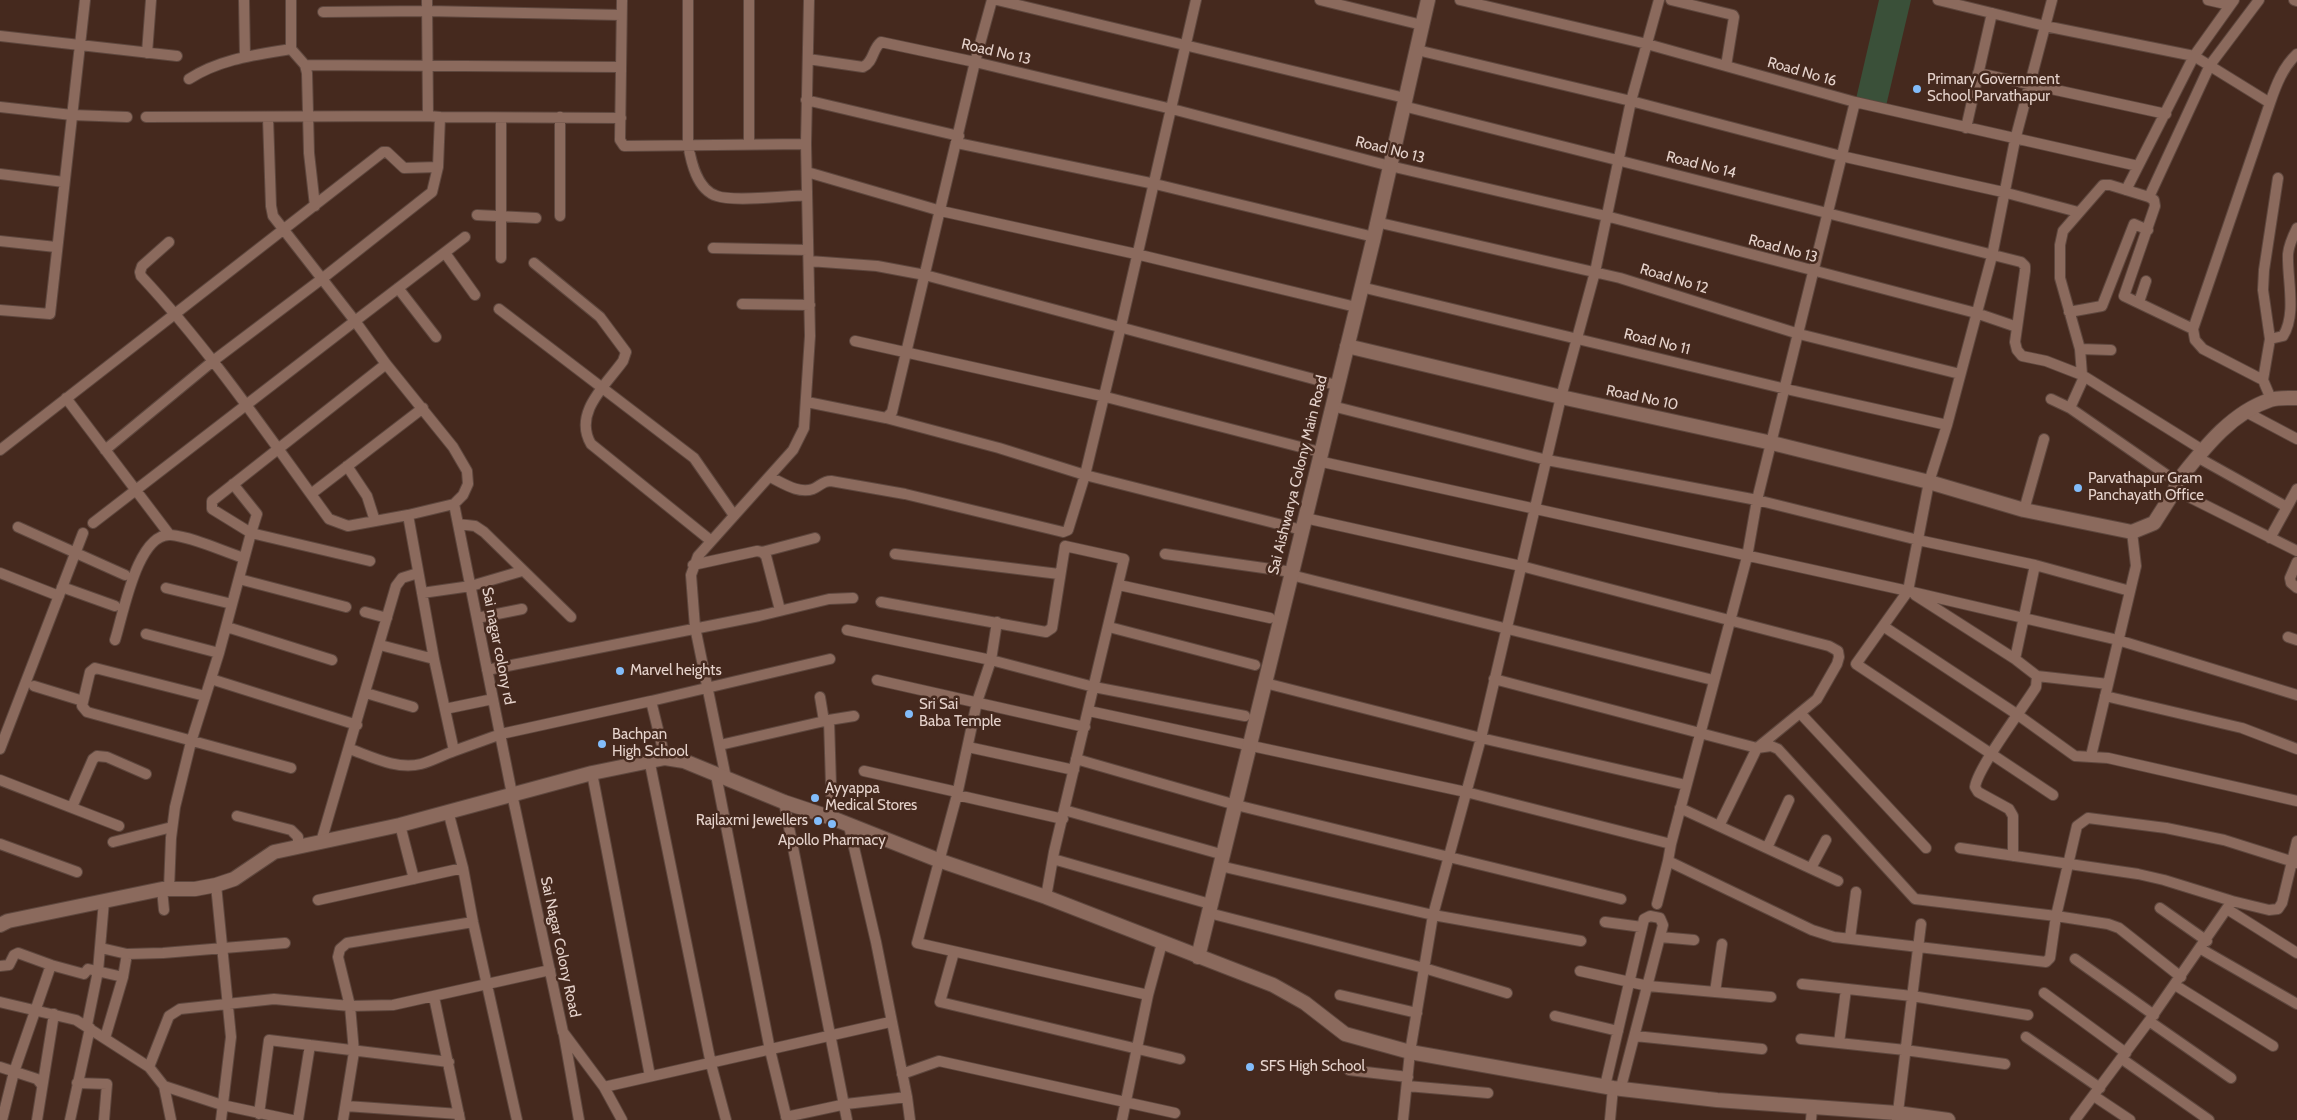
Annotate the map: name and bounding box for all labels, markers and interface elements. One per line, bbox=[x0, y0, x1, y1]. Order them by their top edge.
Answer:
street label: Road No 13 bbox=[959, 35, 1033, 69]
street label: Road No 16 bbox=[1765, 54, 1839, 90]
place label: Primary Government School Parvathapur bbox=[1927, 71, 2060, 106]
marker: Primary Government School Parvathapur bbox=[1911, 83, 1923, 95]
street label: Road No 13 bbox=[1353, 133, 1427, 167]
street label: Road No 14 bbox=[1664, 148, 1738, 182]
street label: Road No 13 bbox=[1746, 231, 1820, 267]
street label: Road No 12 bbox=[1638, 260, 1710, 298]
street label: Road No 11 bbox=[1622, 325, 1692, 359]
street label: Sai Aishwarya Colony Main Road bbox=[1264, 373, 1332, 577]
street label: Road No 10 bbox=[1604, 382, 1680, 414]
place label: Parvathapur Gram Panchayath Office bbox=[2088, 470, 2204, 505]
marker: Parvathapur Gram Panchayath Office bbox=[2072, 482, 2084, 494]
street label: Sai nagar colony rd bbox=[478, 586, 518, 706]
place label: Marvel heights bbox=[630, 662, 722, 680]
marker: Marvel heights bbox=[614, 665, 626, 677]
place label: Sri Sai Baba Temple bbox=[919, 696, 1001, 731]
marker: Sri Sai Baba Temple bbox=[903, 708, 915, 720]
place label: Bachpan High School bbox=[612, 726, 688, 761]
marker: Bachpan High School bbox=[596, 738, 608, 750]
place label: Ayyappa Medical Stores bbox=[825, 780, 917, 815]
marker: Ayyappa Medical Stores bbox=[809, 792, 821, 804]
place label: Rajlaxmi Jewellers bbox=[696, 812, 808, 830]
marker: Rajlaxmi Jewellers bbox=[812, 815, 824, 827]
marker: Apollo Pharmacy bbox=[826, 818, 838, 830]
place label: Apollo Pharmacy bbox=[778, 832, 886, 850]
street label: Sai Nagar Colony Road bbox=[536, 875, 584, 1019]
place label: SFS High School bbox=[1260, 1058, 1365, 1076]
marker: SFS High School bbox=[1244, 1061, 1256, 1073]

